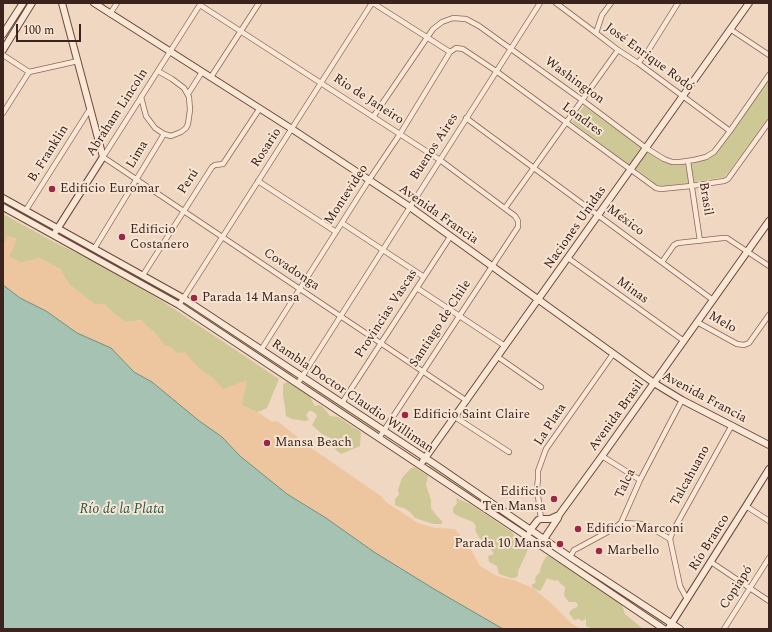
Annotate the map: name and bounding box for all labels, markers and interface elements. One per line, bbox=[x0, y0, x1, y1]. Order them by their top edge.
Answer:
scale bar bbox=[18, 16, 83, 42]
street label: José Enrique Rodó bbox=[601, 20, 697, 96]
text: 100 m bbox=[23, 21, 54, 40]
street label: Washington bbox=[541, 54, 607, 108]
street label: Abraham Lincoln bbox=[84, 66, 152, 160]
street label: Rio de Janeiro bbox=[330, 71, 406, 129]
street label: Londres bbox=[558, 100, 606, 140]
street label: Buenos Aires bbox=[408, 111, 462, 183]
street label: B. Franklin bbox=[25, 123, 73, 185]
street label: Rosario bbox=[249, 125, 285, 171]
street label: Lima bbox=[124, 138, 152, 172]
street label: Montevideo bbox=[322, 162, 372, 228]
street label: Perú bbox=[175, 167, 203, 197]
place label: Edificio Euromar bbox=[60, 181, 159, 197]
street label: Brasil bbox=[695, 181, 715, 217]
street label: Avenida Francia bbox=[395, 182, 481, 248]
marker: Edificio Euromar bbox=[47, 184, 57, 194]
street label: Naciones Unidas bbox=[542, 184, 610, 272]
street label: México bbox=[603, 202, 647, 240]
place label: Edificio Costanero bbox=[130, 222, 189, 253]
marker: Edificio Costanero bbox=[117, 232, 127, 242]
street label: Covadonga bbox=[260, 246, 322, 294]
street label: Provincias Vascas bbox=[352, 267, 422, 361]
street label: Minas bbox=[613, 274, 651, 308]
street label: Santiago de Chile bbox=[407, 277, 475, 371]
place label: Parada 14 Mansa bbox=[202, 290, 300, 306]
marker: Parada 14 Mansa bbox=[189, 293, 199, 303]
street label: Melo bbox=[705, 309, 739, 337]
street label: Rambla Doctor Claudio Williman bbox=[268, 337, 436, 457]
street label: Avenida Francia bbox=[659, 369, 749, 427]
street label: Avenida Brasil bbox=[586, 377, 648, 455]
street label: La Plata bbox=[532, 401, 570, 449]
place label: Edificio Saint Claire bbox=[413, 407, 530, 423]
marker: Edificio Saint Claire bbox=[400, 410, 410, 420]
place label: Mansa Beach bbox=[275, 435, 352, 451]
marker: Mansa Beach bbox=[262, 438, 272, 448]
street label: Talcahuano bbox=[668, 443, 714, 509]
street label: Talca bbox=[612, 467, 640, 501]
place label: Edificio Ten Mansa bbox=[482, 484, 546, 515]
marker: Edificio Ten Mansa bbox=[549, 494, 559, 504]
water label: Río de la Plata bbox=[80, 502, 164, 518]
street label: Río Branco bbox=[686, 512, 734, 574]
place label: Edificio Marconi bbox=[586, 521, 684, 537]
marker: Edificio Marconi bbox=[573, 524, 583, 534]
place label: Parada 10 Mansa bbox=[454, 536, 552, 552]
marker: Parada 10 Mansa bbox=[555, 539, 565, 549]
place label: Marbello bbox=[607, 543, 659, 559]
marker: Marbello bbox=[594, 546, 604, 556]
street label: Copiapó bbox=[717, 563, 757, 613]

